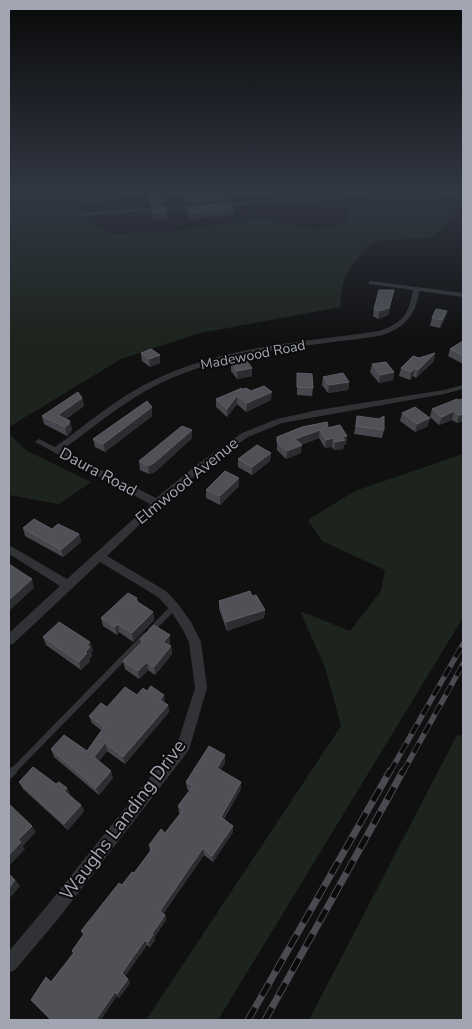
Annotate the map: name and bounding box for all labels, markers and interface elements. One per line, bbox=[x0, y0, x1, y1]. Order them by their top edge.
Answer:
street label: Madewood Road bbox=[199, 336, 307, 374]
street label: Elmwood Avenue bbox=[131, 433, 243, 529]
street label: Daura Road bbox=[55, 442, 141, 502]
street label: Waughs Landing Drive bbox=[54, 734, 192, 906]

